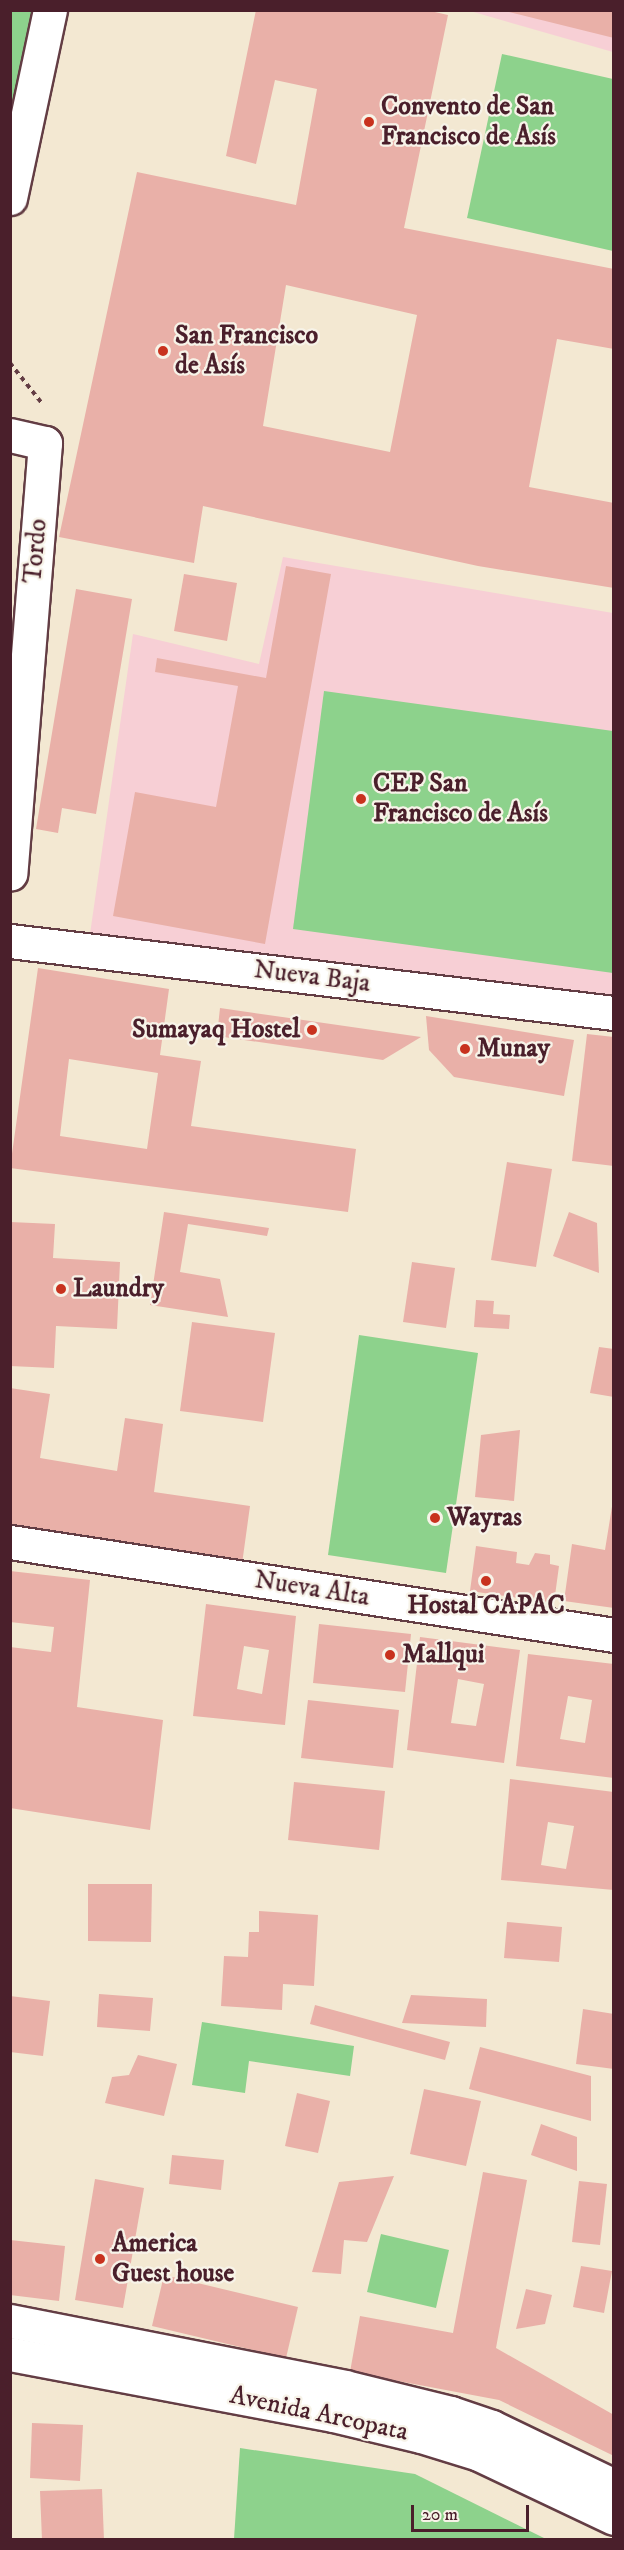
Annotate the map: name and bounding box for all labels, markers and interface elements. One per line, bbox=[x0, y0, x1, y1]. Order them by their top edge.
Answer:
place label: Convento de San Francisco de Asís bbox=[381, 91, 556, 152]
marker: Convento de San Francisco de Asís bbox=[362, 115, 376, 129]
place label: San Francisco de Asís bbox=[175, 320, 318, 382]
marker: San Francisco de Asís bbox=[156, 344, 170, 358]
street label: Tordo bbox=[18, 517, 54, 585]
place label: CEP San Francisco de Asís bbox=[373, 768, 548, 830]
marker: CEP San Francisco de Asís bbox=[354, 792, 368, 806]
street label: Nueva Baja bbox=[252, 954, 372, 1000]
place label: Sumayaq Hostel bbox=[132, 1014, 300, 1046]
marker: Sumayaq Hostel bbox=[305, 1023, 319, 1037]
place label: Munay bbox=[477, 1033, 550, 1065]
marker: Munay bbox=[458, 1042, 472, 1056]
place label: Laundry bbox=[73, 1273, 164, 1305]
marker: Laundry bbox=[54, 1282, 68, 1296]
place label: Wayras bbox=[447, 1502, 522, 1534]
marker: Wayras bbox=[428, 1511, 442, 1525]
street label: Nueva Alta bbox=[252, 1565, 372, 1613]
marker: Hostal CAPAC bbox=[479, 1574, 493, 1588]
place label: Hostal CAPAC bbox=[407, 1590, 565, 1622]
place label: Mallqui bbox=[402, 1639, 484, 1671]
marker: Mallqui bbox=[383, 1648, 397, 1662]
place label: America Guest house bbox=[112, 2228, 234, 2290]
marker: America Guest house bbox=[93, 2252, 107, 2266]
street label: Avenida Arcopata bbox=[227, 2380, 411, 2448]
scale bar bbox=[414, 2493, 532, 2531]
text: 20 m bbox=[422, 2504, 458, 2526]

